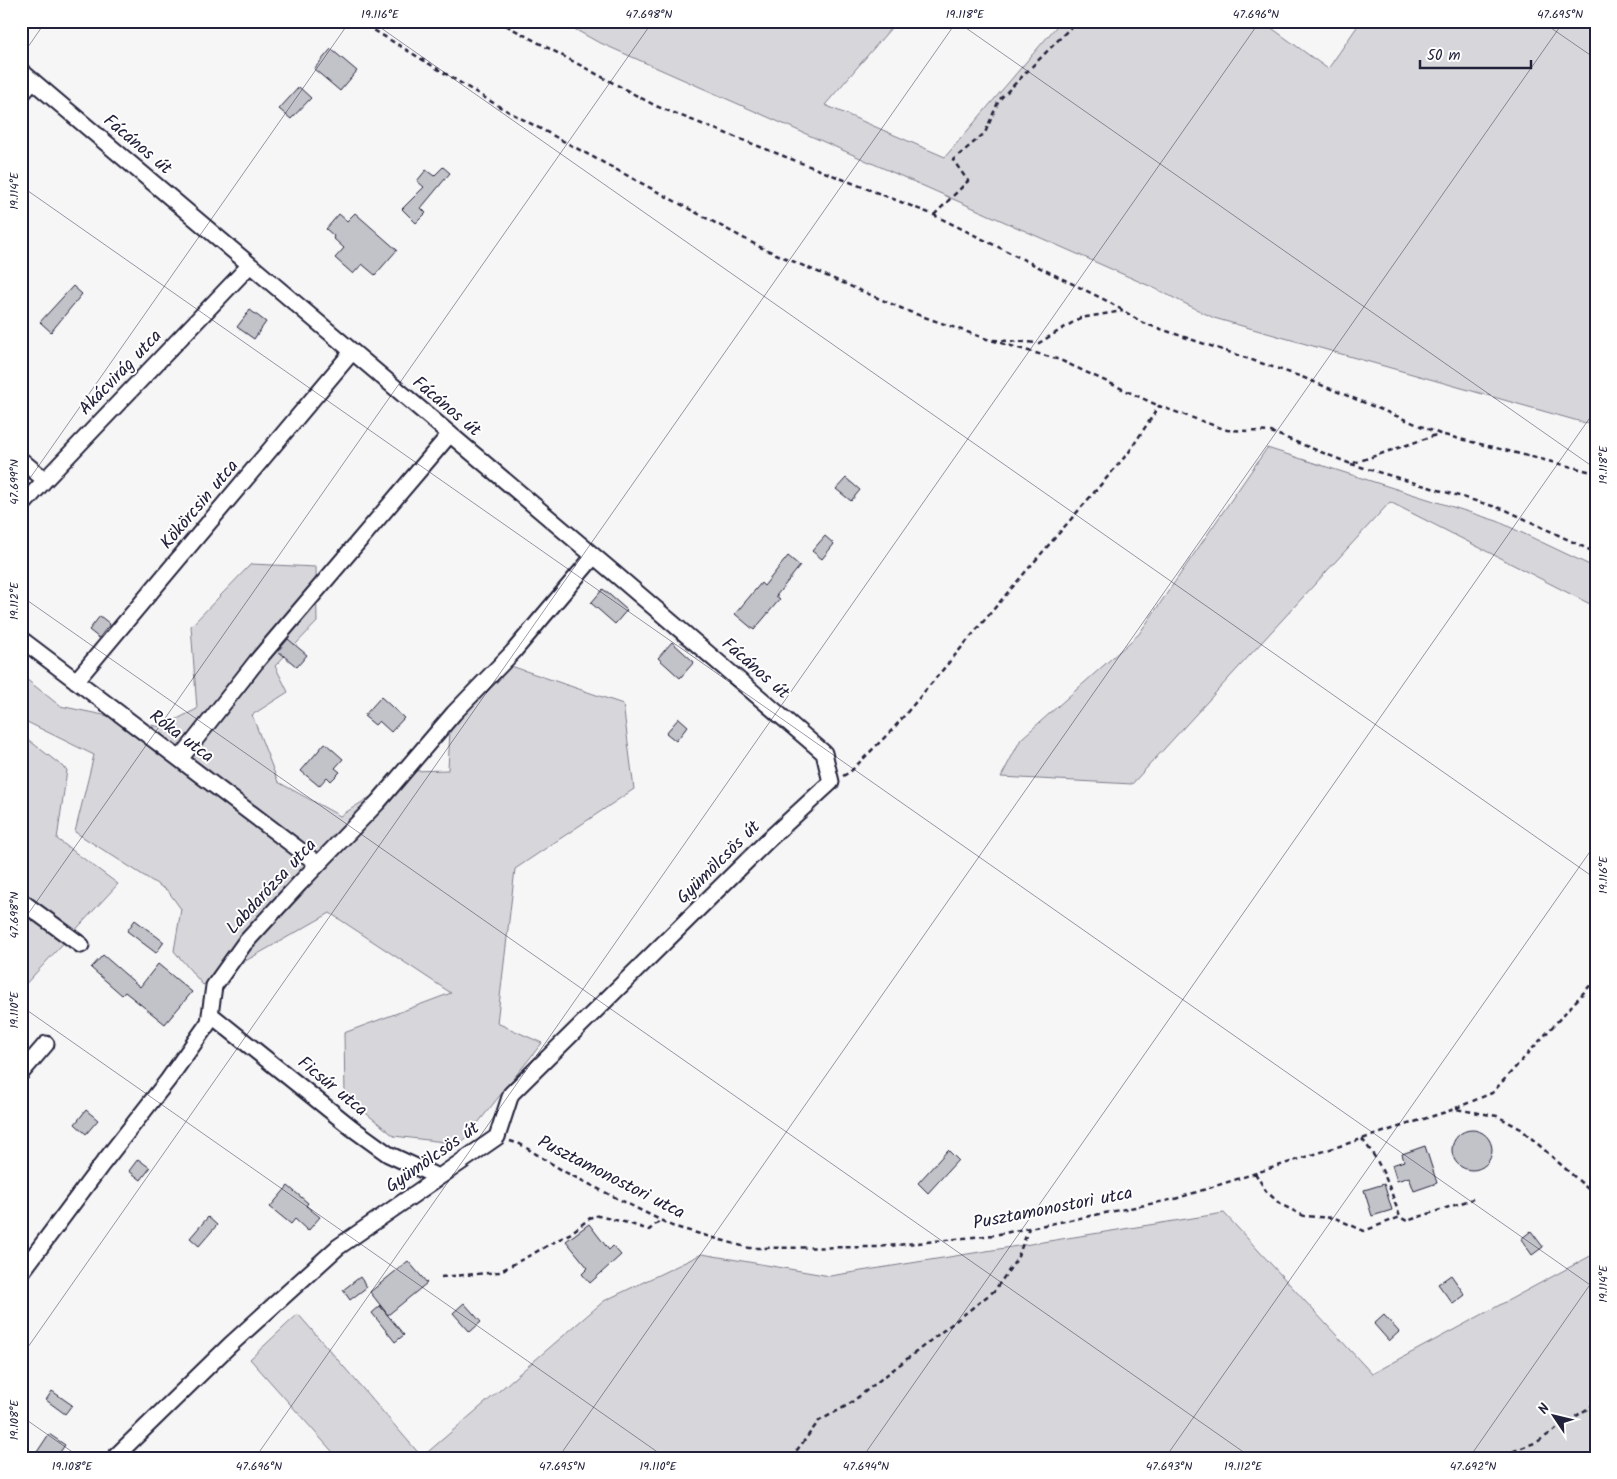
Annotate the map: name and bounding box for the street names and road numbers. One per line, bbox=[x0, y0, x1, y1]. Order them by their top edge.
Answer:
street label: Fácános út bbox=[96, 107, 179, 183]
street label: Akácvirág utca bbox=[72, 323, 170, 423]
street label: Fácános út bbox=[405, 369, 488, 445]
street label: Kökörcsin utca bbox=[153, 453, 247, 557]
street label: Fácános út bbox=[714, 631, 796, 708]
street label: Róka utca bbox=[142, 703, 220, 771]
street label: Gyümölcsös út bbox=[670, 813, 769, 912]
street label: Labdarózsa utca bbox=[220, 832, 324, 942]
street label: Ficsúr utca bbox=[291, 1050, 373, 1124]
street label: Gyümölcsös út bbox=[380, 1114, 487, 1201]
street label: Pusztamonostori utca bbox=[532, 1128, 690, 1228]
street label: Pusztamonostori utca bbox=[971, 1179, 1135, 1239]

